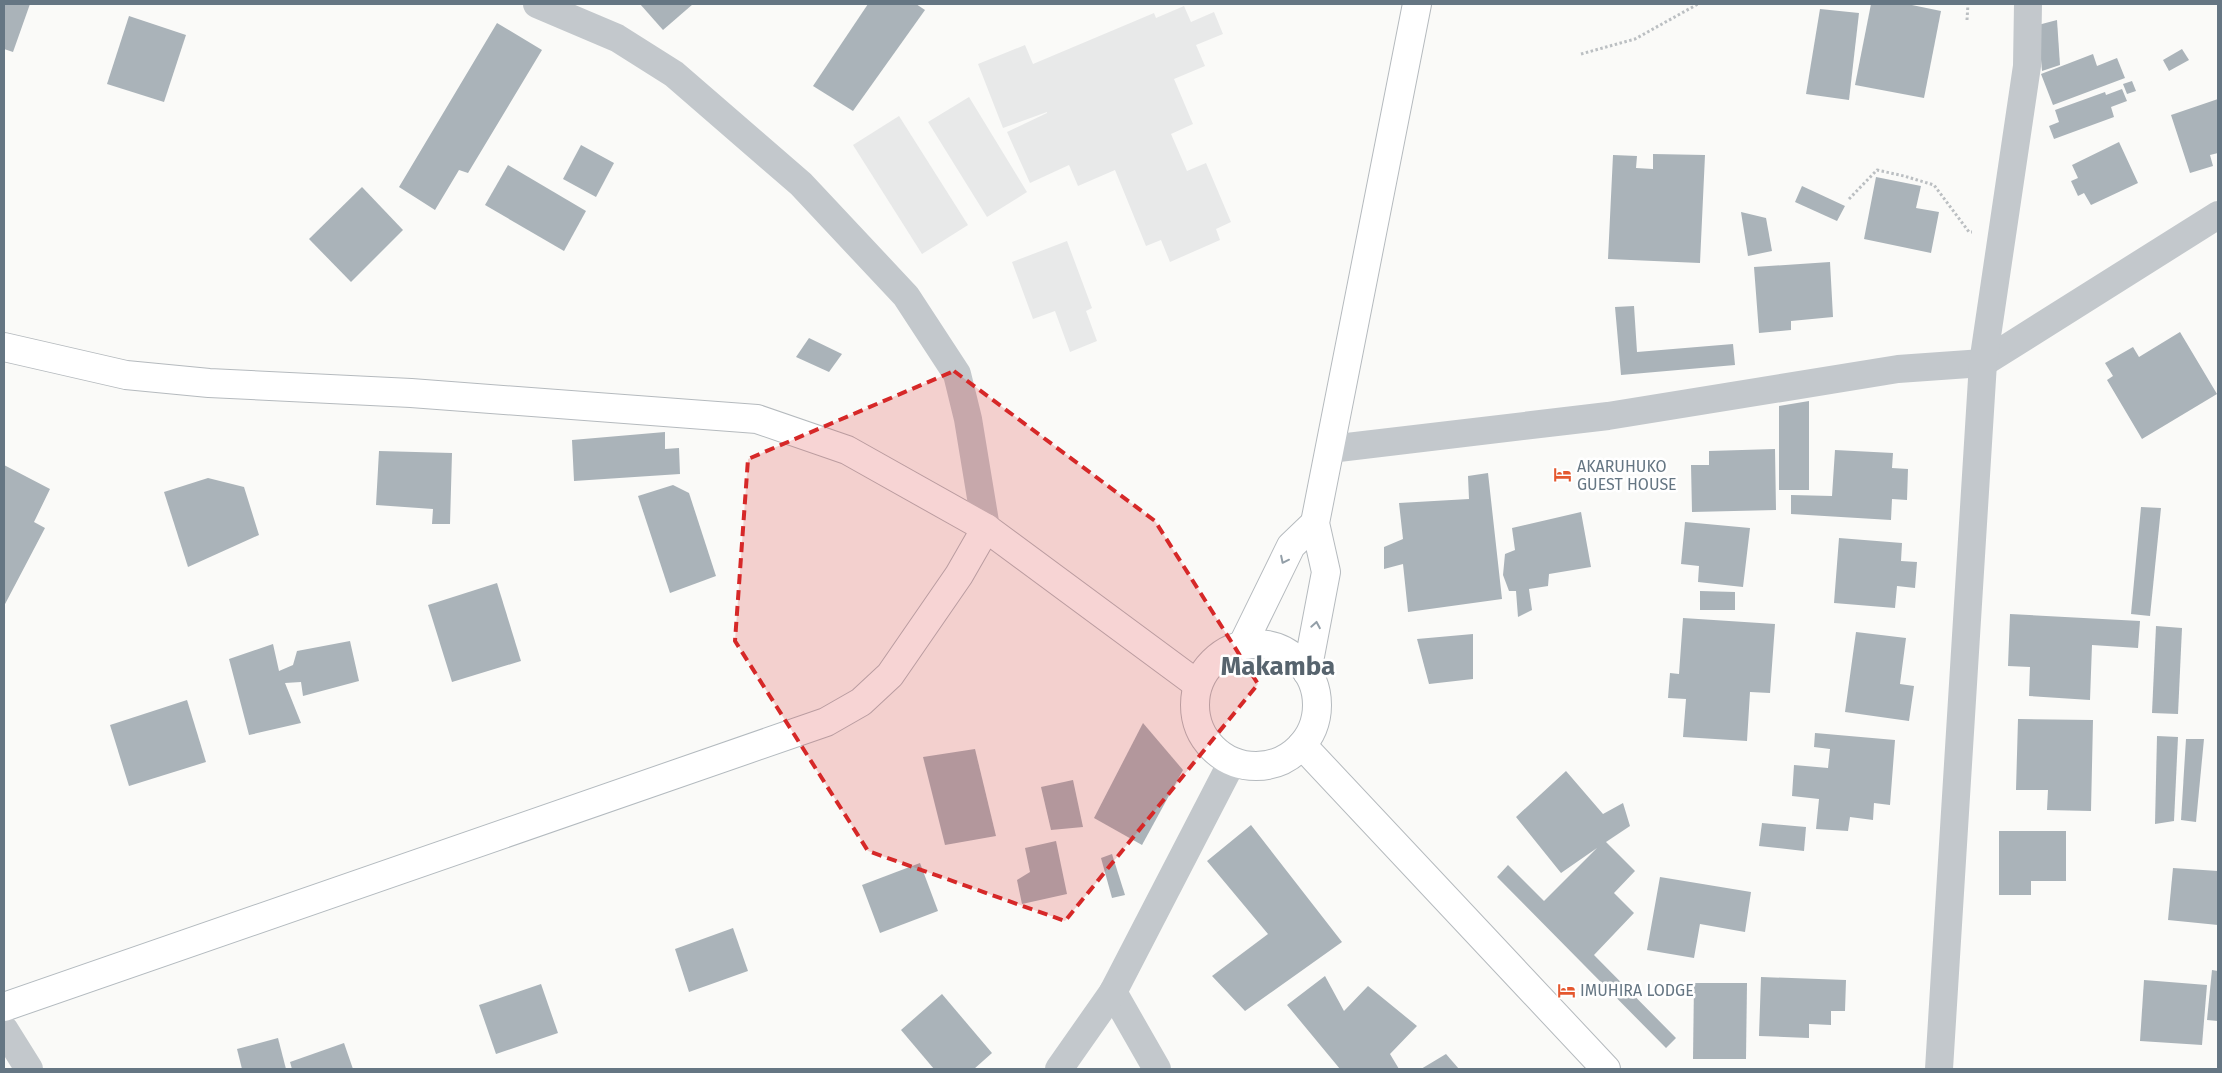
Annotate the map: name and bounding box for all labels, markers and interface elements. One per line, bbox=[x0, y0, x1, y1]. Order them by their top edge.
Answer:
place label: AKARUHUKO GUEST HOUSE bbox=[1577, 457, 1677, 494]
hotel icon: AKARUHUKO GUEST HOUSE bbox=[1553, 465, 1573, 485]
one-way arrow bbox=[1280, 555, 1291, 564]
one-way arrow bbox=[1311, 620, 1321, 629]
district label: Makamba bbox=[1221, 651, 1335, 682]
hotel icon: IMUHIRA LODGE bbox=[1556, 980, 1576, 1000]
place label: IMUHIRA LODGE bbox=[1580, 981, 1694, 1000]

